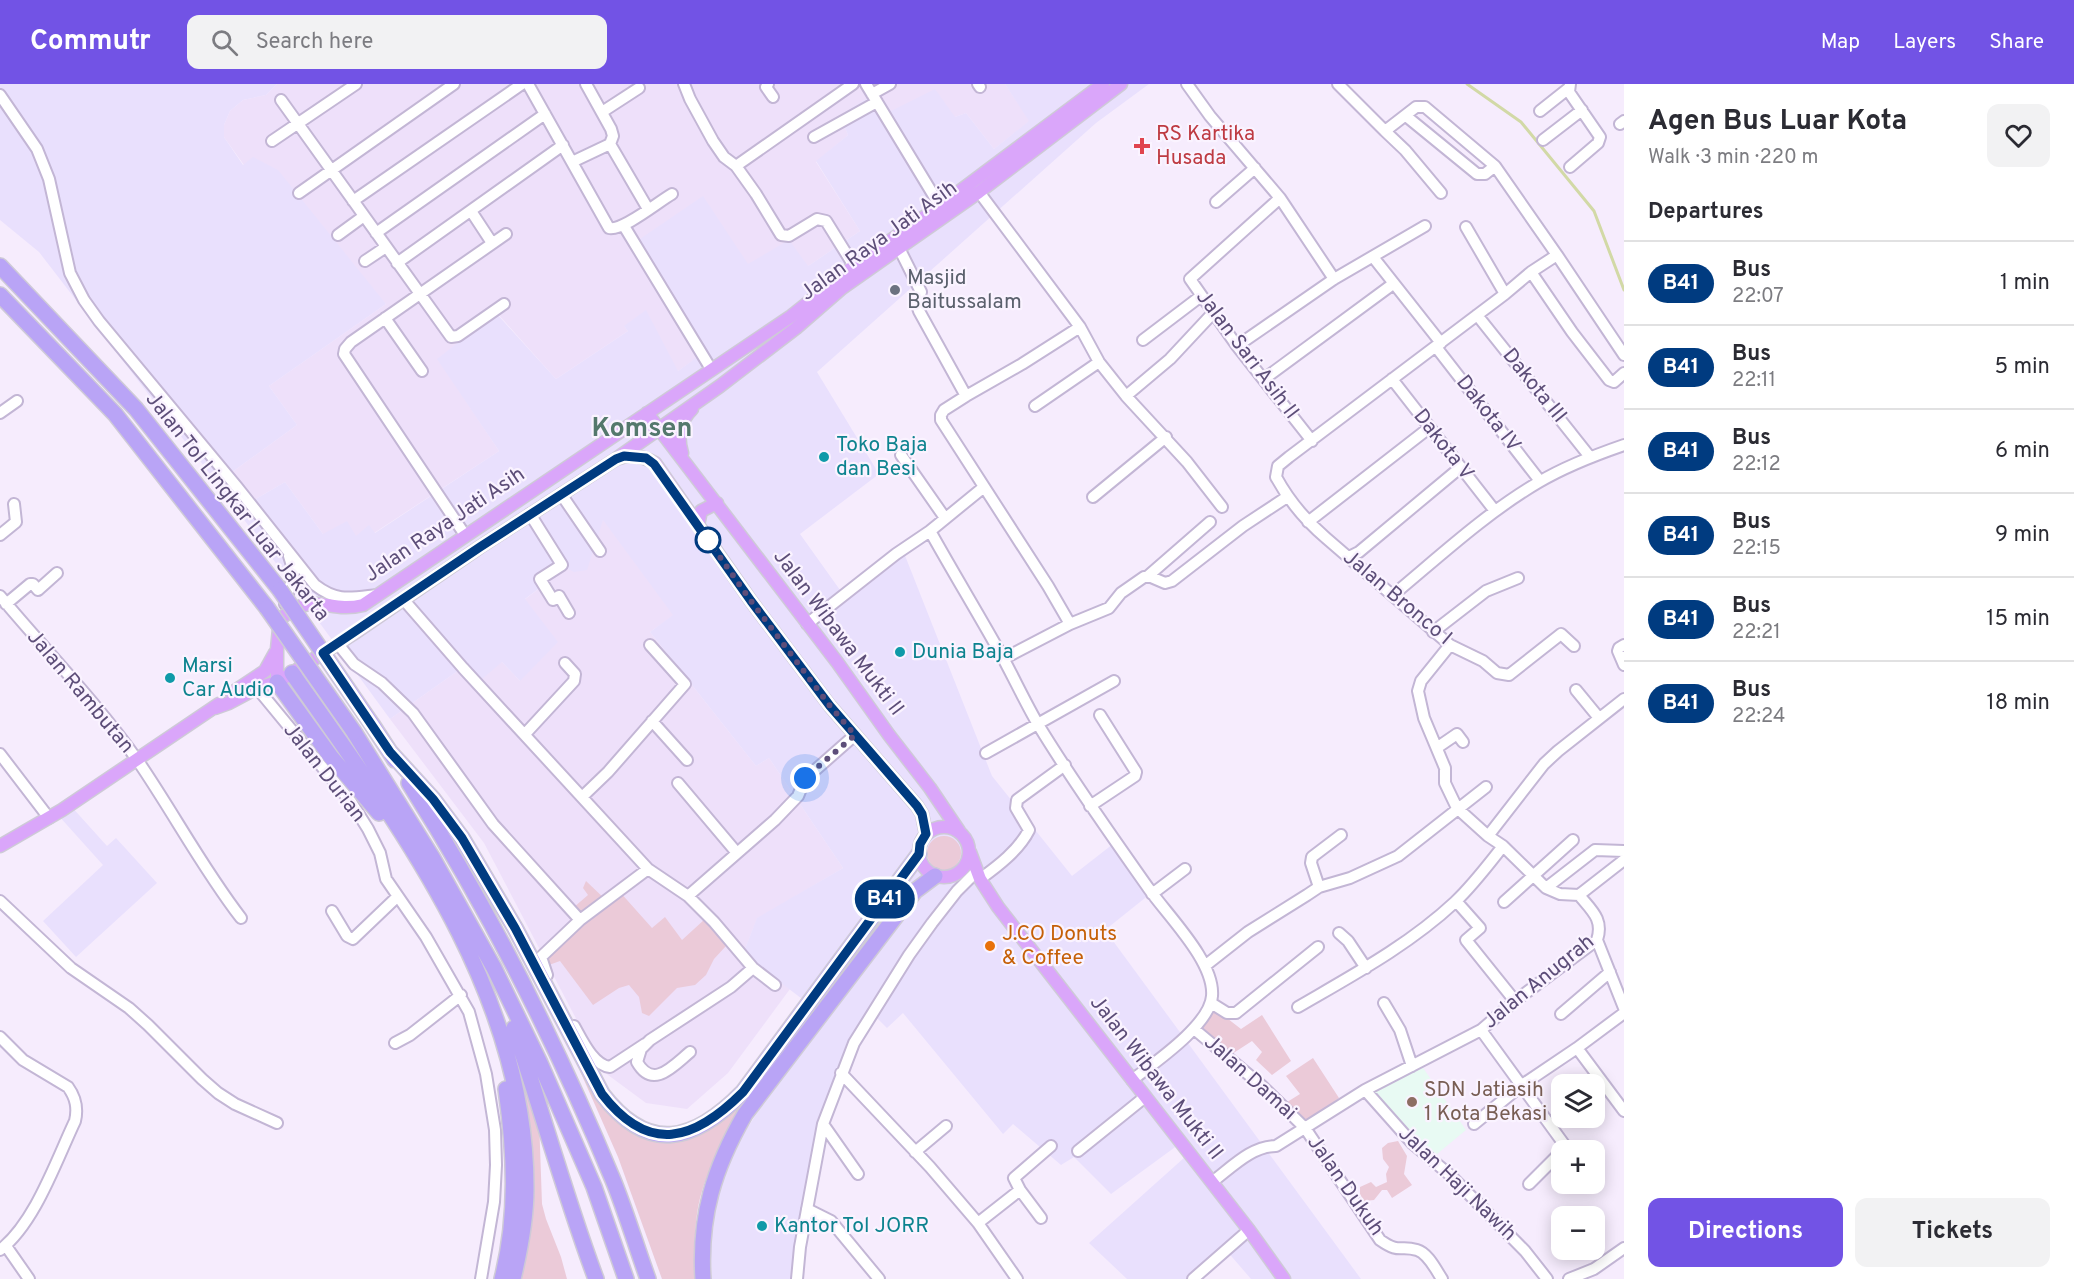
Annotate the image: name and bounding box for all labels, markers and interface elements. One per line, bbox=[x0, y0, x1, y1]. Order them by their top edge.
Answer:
search box bbox=[187, 15, 607, 69]
text: Commutr bbox=[30, 24, 151, 60]
icon: search bbox=[208, 26, 241, 59]
text: Search here bbox=[256, 29, 373, 56]
text: Map bbox=[1821, 29, 1860, 56]
text: Layers bbox=[1893, 29, 1956, 56]
text: Share bbox=[1989, 29, 2044, 56]
text: Agen Bus Luar Kota bbox=[1648, 104, 1907, 140]
button: heart bbox=[1987, 104, 2050, 167]
place label: RS Kartika Husada bbox=[1156, 121, 1255, 172]
marker: RS Kartika Husada bbox=[1133, 137, 1151, 155]
text: Walk · 3 min · 220 m bbox=[1648, 145, 1818, 171]
street label: Jalan Raya Jati Asih bbox=[795, 175, 963, 307]
text: Departures bbox=[1648, 199, 1764, 226]
text: Bus bbox=[1732, 257, 1771, 284]
place label: Masjid Baitussalam bbox=[907, 265, 1022, 316]
text: B41 bbox=[1663, 270, 1699, 297]
text: 1 min bbox=[2000, 270, 2050, 297]
marker: Masjid Baitussalam bbox=[888, 283, 902, 297]
text: 22:07 bbox=[1732, 284, 1784, 310]
street label: Jalan Sari Asih II bbox=[1189, 285, 1305, 425]
text: Bus bbox=[1732, 341, 1771, 368]
street label: Dakota III bbox=[1496, 343, 1572, 429]
text: B41 bbox=[1663, 354, 1699, 381]
text: 5 min bbox=[1995, 354, 2050, 381]
text: 22:11 bbox=[1732, 368, 1776, 394]
street label: Dakota IV bbox=[1450, 370, 1526, 458]
street label: Jalan Tol Lingkar Luar Jakarta bbox=[139, 387, 335, 627]
street label: Dakota V bbox=[1407, 404, 1479, 486]
district label: Komsen bbox=[592, 412, 692, 446]
text: Bus bbox=[1732, 425, 1771, 452]
place label: Toko Baja dan Besi bbox=[836, 432, 927, 483]
text: B41 bbox=[1663, 438, 1699, 465]
text: 6 min bbox=[1995, 438, 2050, 465]
marker: Toko Baja dan Besi bbox=[817, 450, 831, 464]
text: 22:12 bbox=[1732, 452, 1781, 478]
street label: Jalan Raya Jati Asih bbox=[360, 461, 530, 589]
text: Bus bbox=[1732, 509, 1771, 536]
text: B41 bbox=[1663, 522, 1699, 549]
text: 9 min bbox=[1995, 522, 2050, 549]
unlabelled marker bbox=[695, 527, 721, 553]
text: 22:15 bbox=[1732, 536, 1781, 562]
street label: Jalan Wibawa Mukti II bbox=[767, 544, 909, 722]
street label: Jalan Bronco I bbox=[1337, 544, 1457, 652]
text: Bus bbox=[1732, 593, 1771, 620]
text: B41 bbox=[1663, 606, 1699, 633]
text: 15 min bbox=[1986, 606, 2050, 633]
text: 22:21 bbox=[1732, 620, 1781, 646]
street label: Jalan Rambutan bbox=[20, 625, 140, 759]
place label: Dunia Baja bbox=[912, 639, 1013, 666]
marker: Dunia Baja bbox=[893, 645, 907, 659]
place label: Marsi Car Audio bbox=[182, 653, 274, 704]
marker: Marsi Car Audio bbox=[163, 671, 177, 685]
text: Bus bbox=[1732, 677, 1771, 704]
text: B41 bbox=[1663, 690, 1699, 717]
text: 18 min bbox=[1987, 690, 2050, 717]
text: 22:24 bbox=[1732, 704, 1785, 730]
street label: Jalan Durian bbox=[277, 718, 371, 828]
your location bbox=[790, 763, 820, 793]
line badge: B41 bbox=[850, 880, 920, 918]
text: B41 bbox=[867, 886, 903, 913]
place label: J.CO Donuts & Coffee bbox=[1002, 921, 1117, 972]
street label: Jalan Anugrah bbox=[1478, 929, 1600, 1035]
marker: J.CO Donuts & Coffee bbox=[983, 939, 997, 953]
street label: Jalan Wibawa Mukti II bbox=[1083, 990, 1229, 1166]
street label: Jalan Damai bbox=[1198, 1029, 1302, 1127]
map controls bbox=[1551, 1074, 1605, 1260]
button: layers bbox=[1551, 1074, 1605, 1128]
place label: SDN Jatiasih 1 Kota Bekasi bbox=[1424, 1077, 1547, 1128]
marker: SDN Jatiasih 1 Kota Bekasi bbox=[1405, 1095, 1419, 1109]
street label: Jalan Haji Nawih bbox=[1392, 1121, 1522, 1247]
street label: Jalan Dukuh bbox=[1300, 1130, 1390, 1242]
button: + bbox=[1551, 1140, 1605, 1194]
button: Directions bbox=[1648, 1198, 1843, 1267]
button: Tickets bbox=[1855, 1198, 2050, 1267]
button: − bbox=[1551, 1206, 1605, 1260]
place label: Kantor Tol JORR bbox=[774, 1213, 929, 1240]
marker: Kantor Tol JORR bbox=[755, 1219, 769, 1233]

